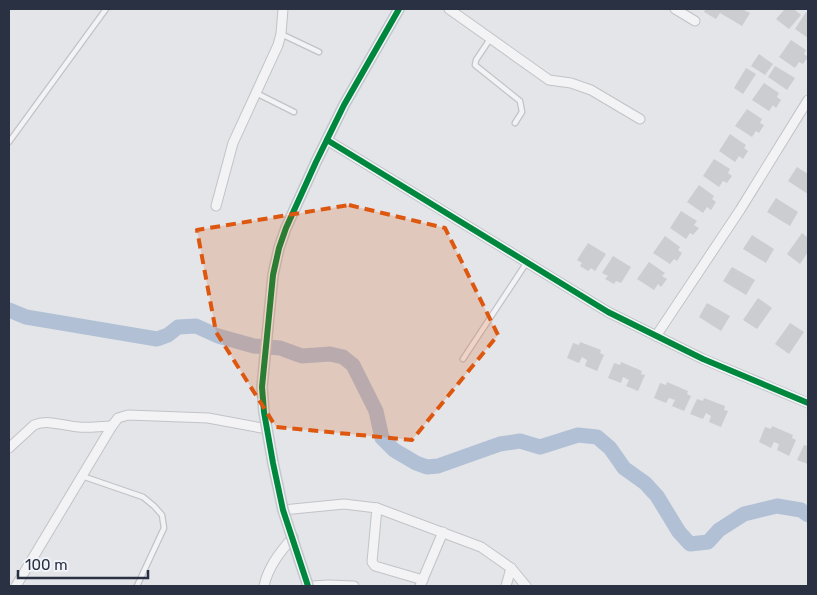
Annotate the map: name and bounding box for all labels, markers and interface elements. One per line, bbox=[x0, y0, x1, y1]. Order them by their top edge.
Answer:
scale bar bbox=[18, 548, 148, 580]
text: 100 m bbox=[25, 556, 67, 574]

